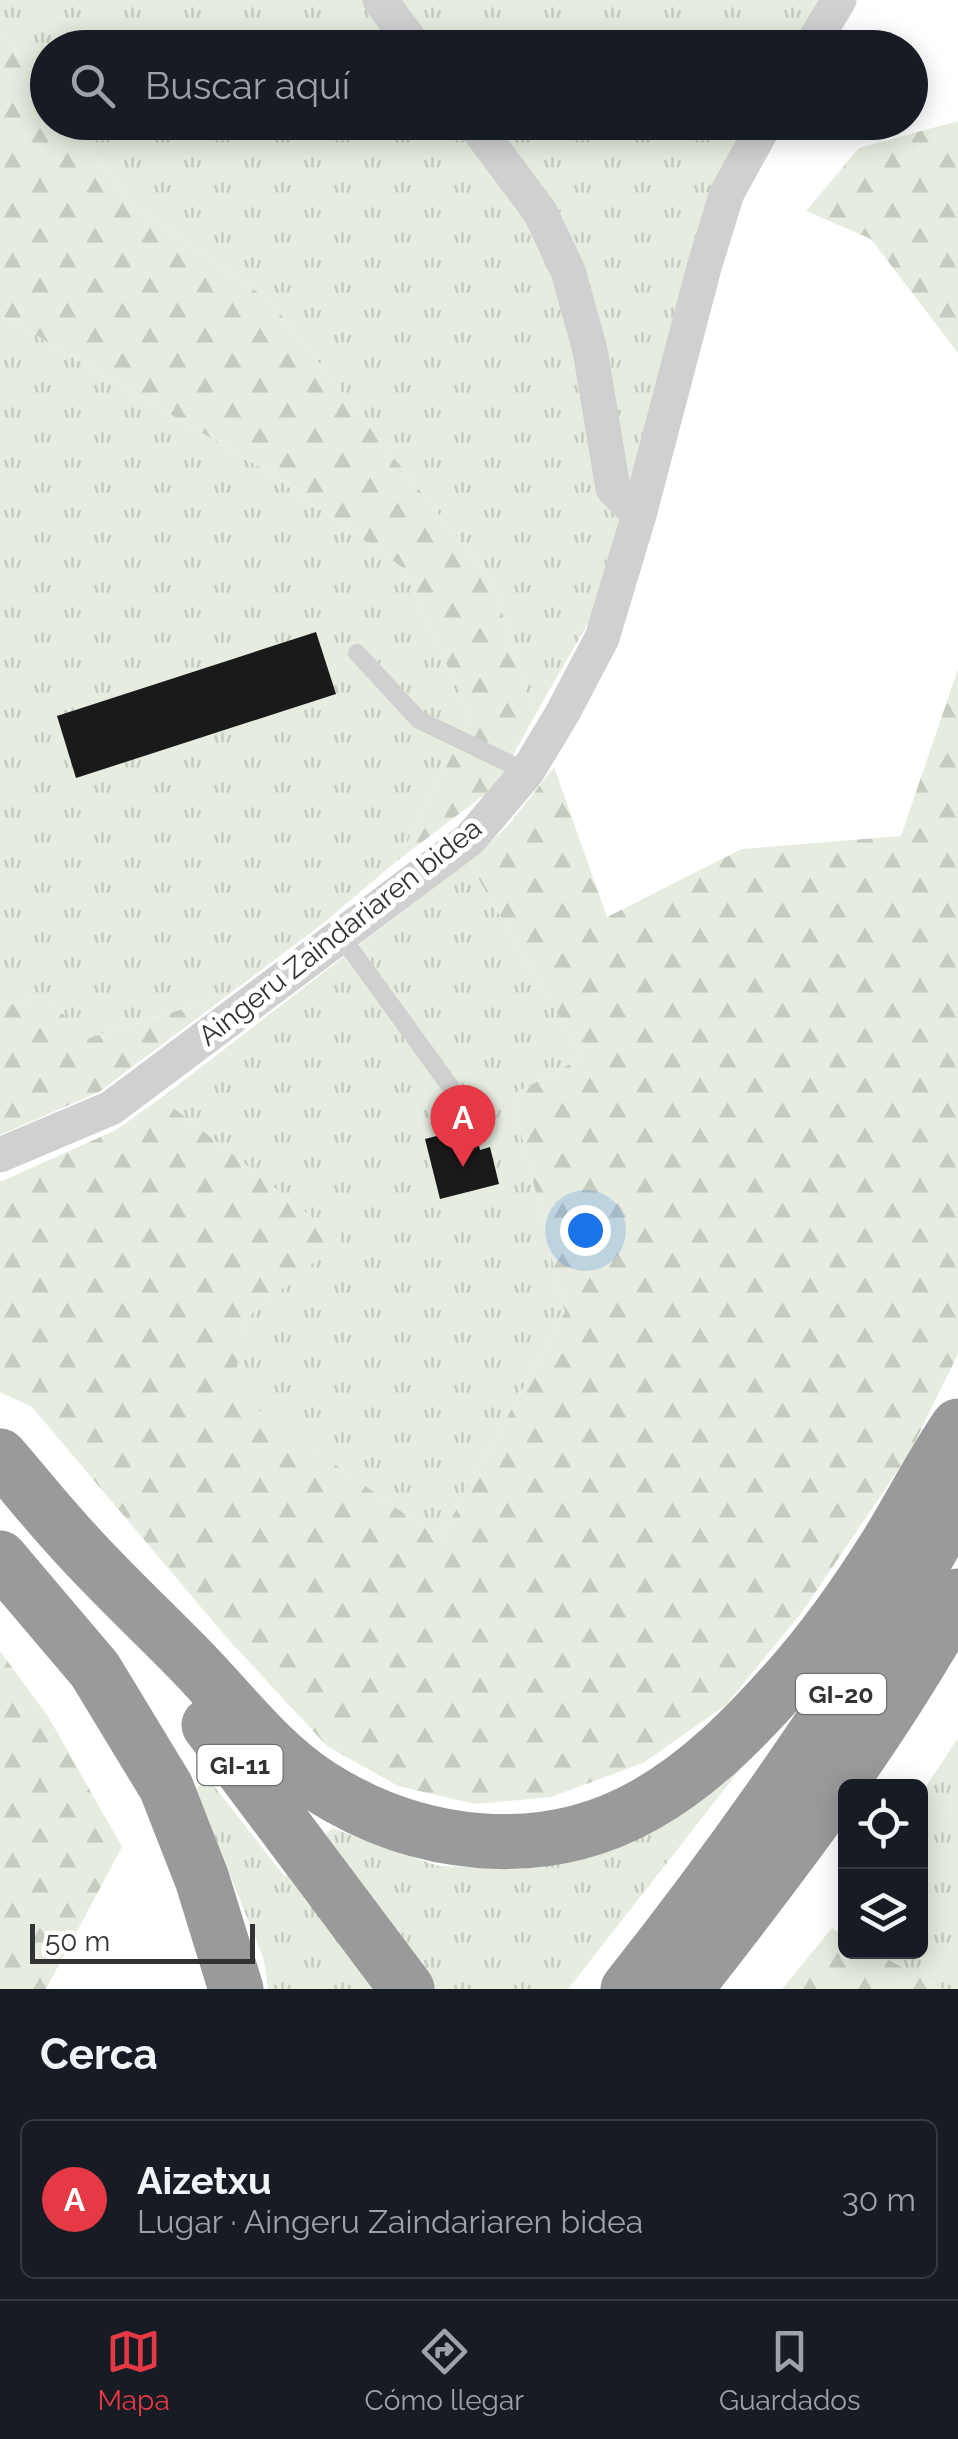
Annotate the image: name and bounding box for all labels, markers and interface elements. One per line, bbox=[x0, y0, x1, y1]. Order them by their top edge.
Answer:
search box bbox=[30, 30, 928, 140]
icon: search bbox=[65, 58, 120, 113]
text: Buscar aquí bbox=[145, 63, 350, 108]
street label: Aingeru Zaindariaren bidea bbox=[192, 811, 488, 1053]
pin: A bbox=[430, 1084, 496, 1167]
your location bbox=[560, 1205, 611, 1256]
road number: GI-20 bbox=[796, 1674, 886, 1714]
road number: GI-11 bbox=[198, 1745, 282, 1785]
map controls bbox=[838, 1779, 928, 1959]
button: locate bbox=[838, 1779, 928, 1869]
button: layers bbox=[838, 1869, 928, 1959]
scale bar bbox=[30, 1919, 255, 1964]
text: 50 m bbox=[45, 1925, 110, 1958]
text: Cerca bbox=[40, 2030, 158, 2079]
text: Aizetxu bbox=[137, 2158, 271, 2203]
text: A bbox=[64, 2181, 85, 2218]
text: 30 m bbox=[842, 2181, 916, 2218]
text: Lugar · Aingeru Zaindariaren bidea bbox=[137, 2203, 643, 2240]
tab: Mapa bbox=[97, 2324, 170, 2417]
tab: Cómo llegar bbox=[365, 2324, 524, 2417]
tab: Guardados bbox=[719, 2324, 861, 2417]

